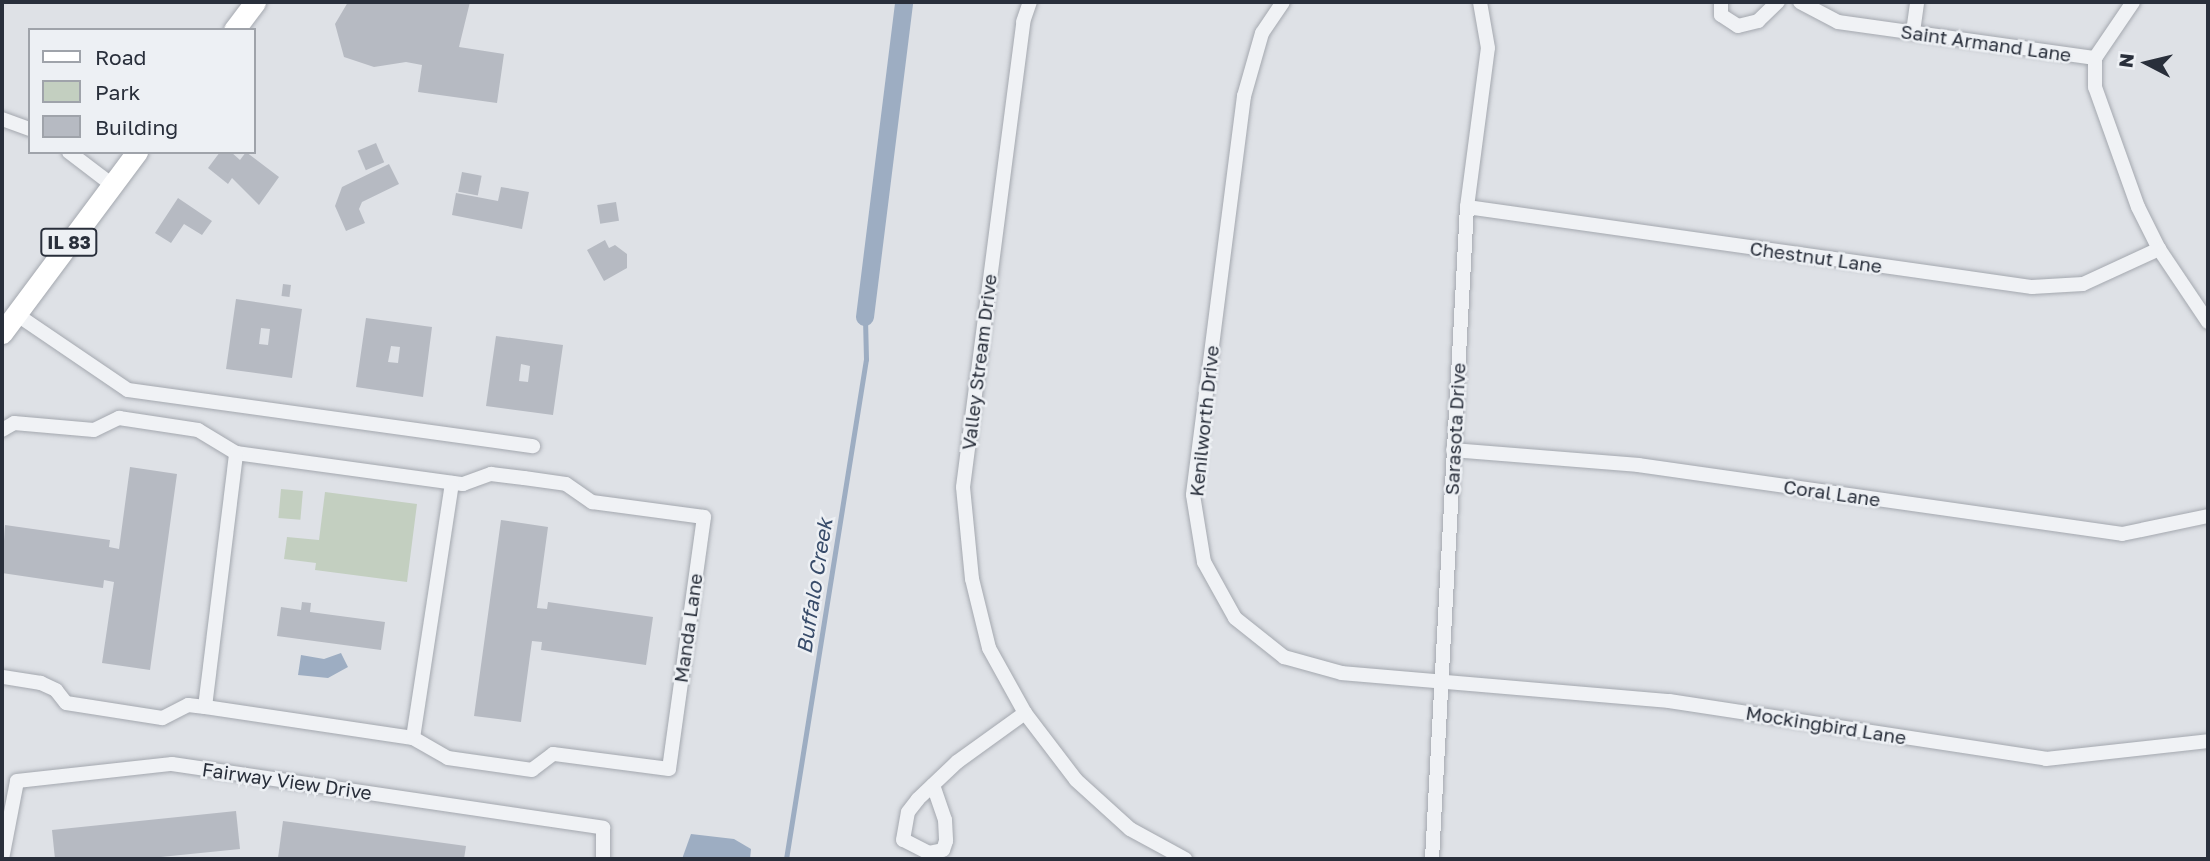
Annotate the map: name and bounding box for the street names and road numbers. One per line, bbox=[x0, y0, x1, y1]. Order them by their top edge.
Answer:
street label: Saint Armand Lane bbox=[1899, 20, 2073, 66]
road number: IL 83 bbox=[39, 228, 99, 256]
street label: Chestnut Lane bbox=[1748, 236, 1884, 278]
street label: Valley Stream Drive bbox=[957, 273, 1001, 451]
street label: Kenilworth Drive bbox=[1185, 344, 1223, 498]
street label: Sarasota Drive bbox=[1440, 362, 1470, 496]
street label: Coral Lane bbox=[1782, 475, 1882, 511]
street label: Manda Lane bbox=[669, 572, 707, 684]
street label: Mockingbird Lane bbox=[1744, 701, 1908, 749]
street label: Fairway View Drive bbox=[201, 758, 373, 804]

